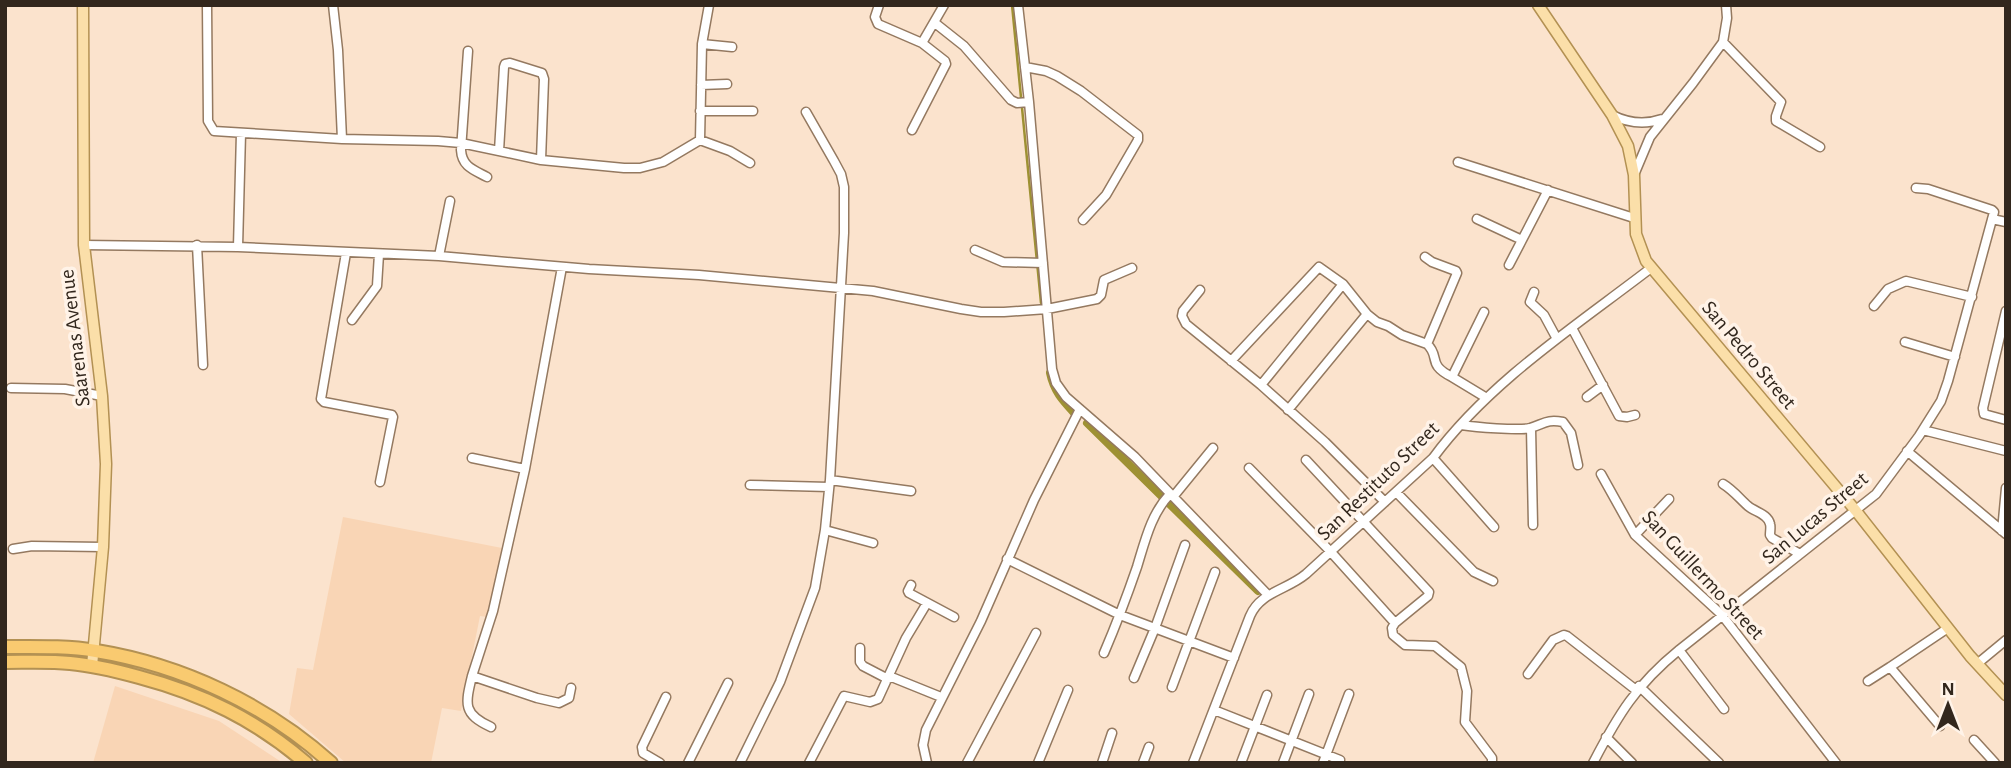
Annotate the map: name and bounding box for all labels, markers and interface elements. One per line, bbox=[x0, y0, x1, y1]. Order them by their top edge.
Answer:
street label: Saarenas Avenue bbox=[56, 268, 94, 408]
street label: San Pedro Street bbox=[1698, 297, 1800, 413]
street label: San Restituto Street bbox=[1313, 418, 1443, 544]
street label: San Lucas Street bbox=[1758, 468, 1872, 568]
street label: San Guillermo Street bbox=[1638, 506, 1768, 644]
north arrow bbox=[1913, 670, 1983, 740]
text: N bbox=[1941, 680, 1955, 699]

